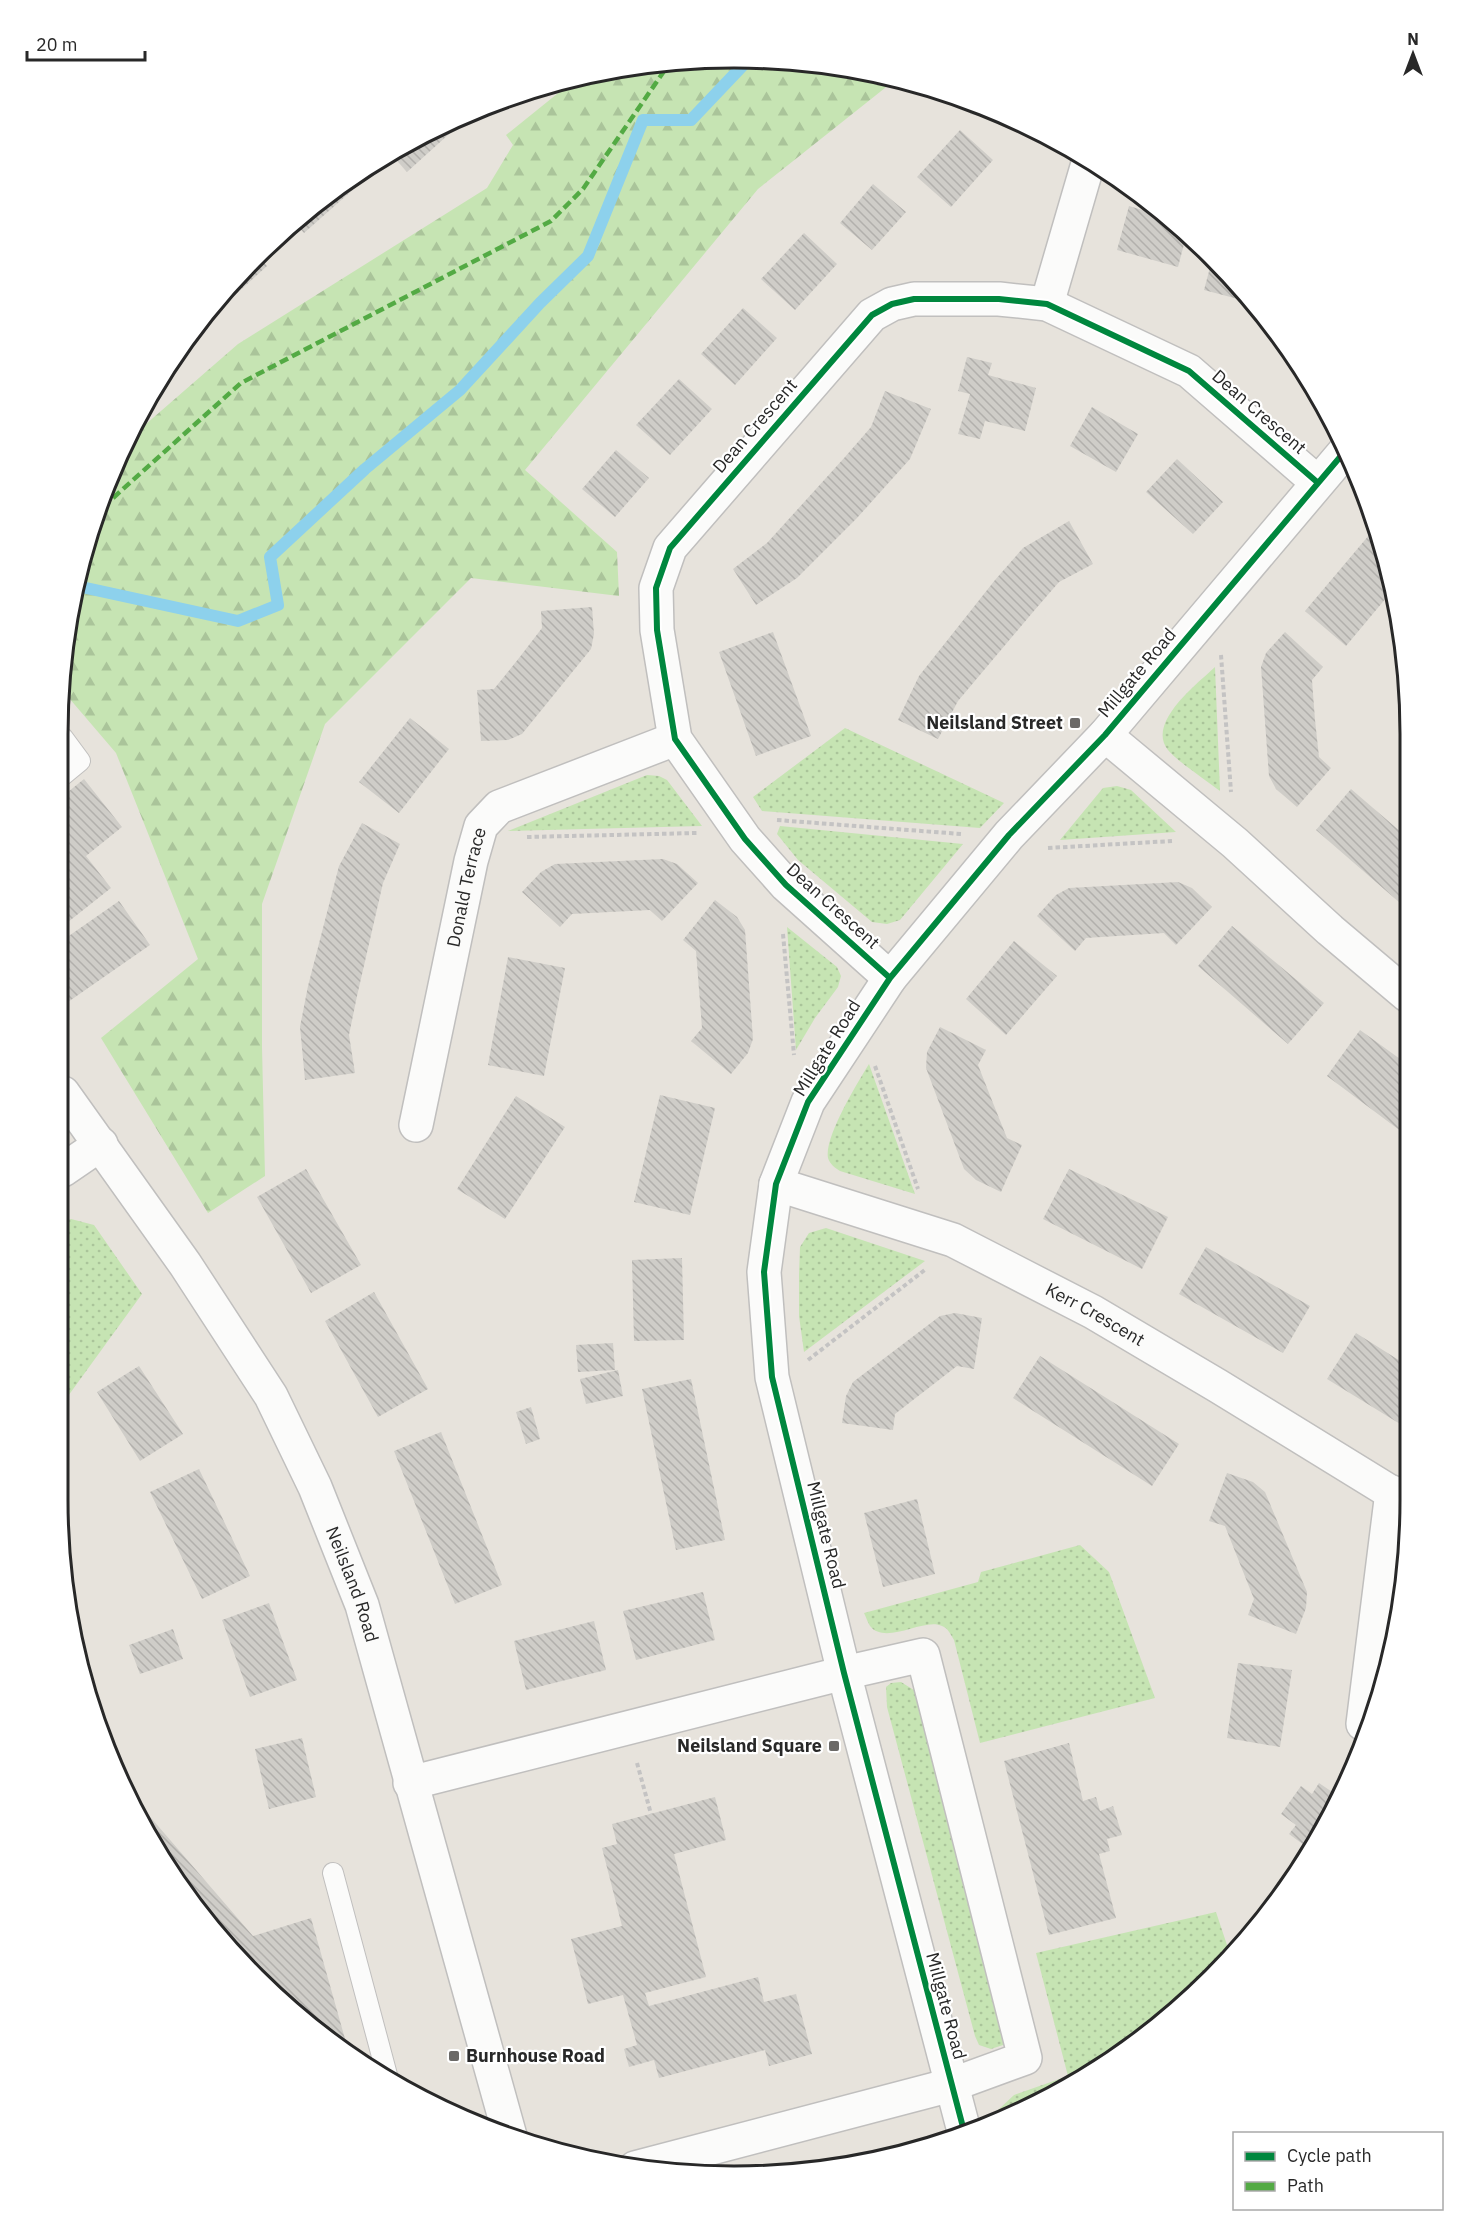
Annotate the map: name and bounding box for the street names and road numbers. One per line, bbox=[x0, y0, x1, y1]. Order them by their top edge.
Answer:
street label: Dean Crescent bbox=[1207, 364, 1311, 459]
street label: Dean Crescent bbox=[707, 374, 802, 478]
street label: Millgate Road bbox=[1093, 623, 1181, 722]
street label: Donald Terrace bbox=[441, 824, 491, 949]
street label: Dean Crescent bbox=[782, 858, 885, 954]
street label: Millgate Road bbox=[788, 995, 865, 1100]
street label: Kerr Crescent bbox=[1042, 1277, 1149, 1351]
street label: Millgate Road bbox=[802, 1479, 851, 1591]
street label: Neilsland Road bbox=[321, 1523, 384, 1645]
street label: Millgate Road bbox=[921, 1950, 972, 2062]

